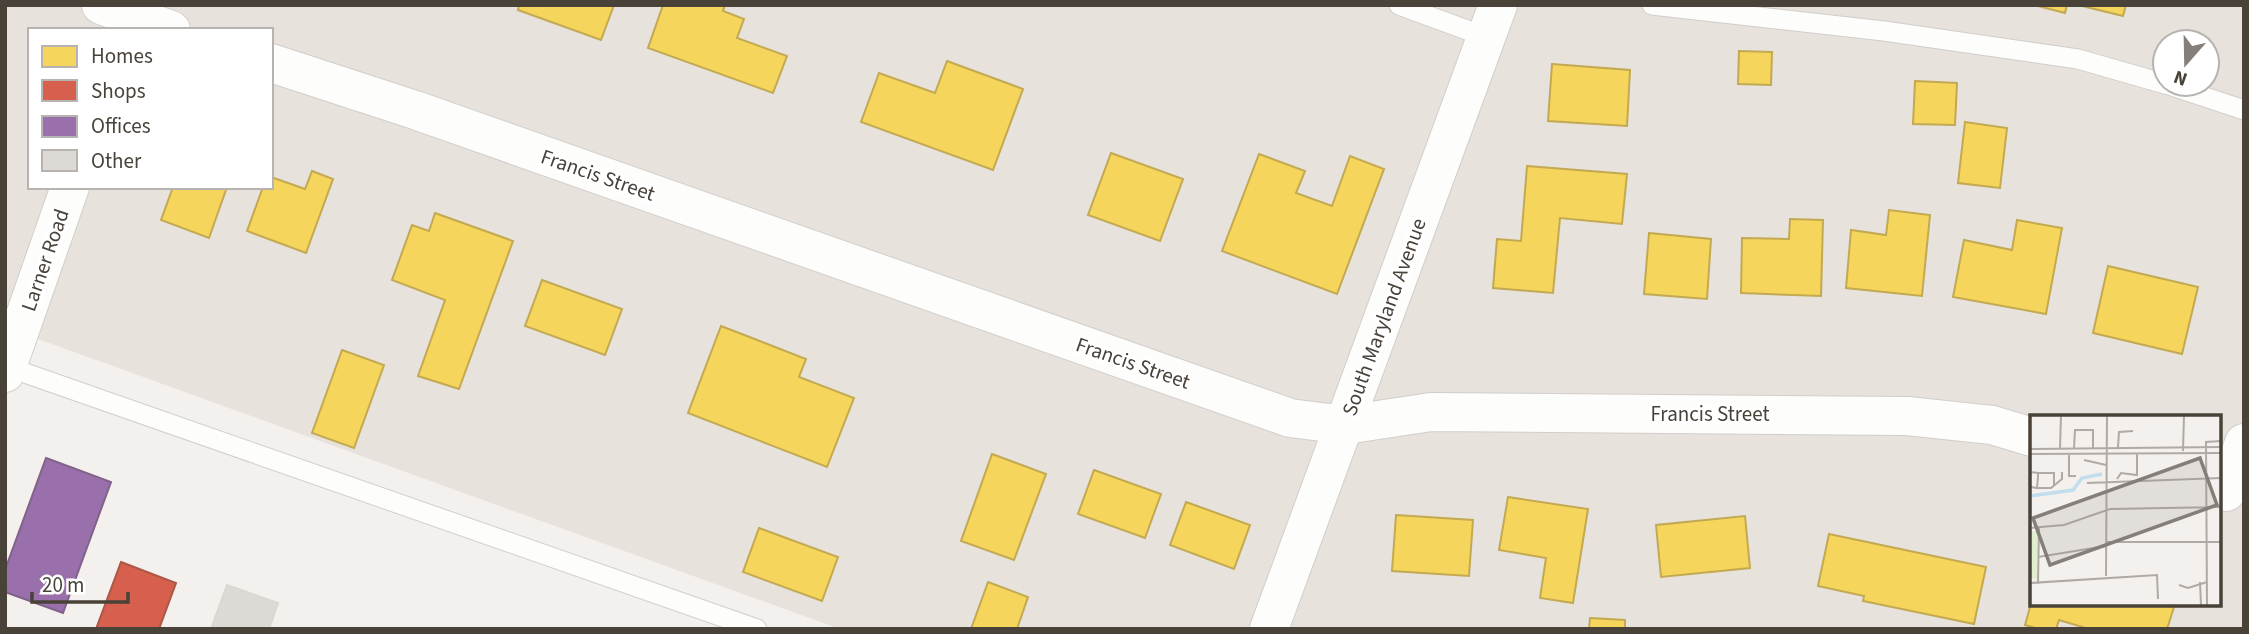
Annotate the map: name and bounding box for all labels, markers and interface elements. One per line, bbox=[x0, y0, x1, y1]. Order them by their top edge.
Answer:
legend bbox=[28, 28, 273, 189]
north arrow bbox=[2151, 28, 2221, 98]
text: Homes bbox=[91, 41, 153, 71]
text: N bbox=[2170, 63, 2191, 92]
text: Shops bbox=[91, 76, 146, 106]
text: Offices bbox=[91, 111, 151, 141]
street label: Francis Street bbox=[537, 141, 659, 209]
text: Other bbox=[91, 146, 142, 176]
street label: Larner Road bbox=[13, 205, 77, 315]
street label: South Maryland Avenue bbox=[1334, 214, 1434, 420]
street label: Francis Street bbox=[1072, 329, 1194, 397]
street label: Francis Street bbox=[1650, 399, 1770, 429]
inset map bbox=[2030, 415, 2221, 606]
scale bar bbox=[32, 560, 128, 604]
text: 20 m bbox=[42, 570, 84, 600]

